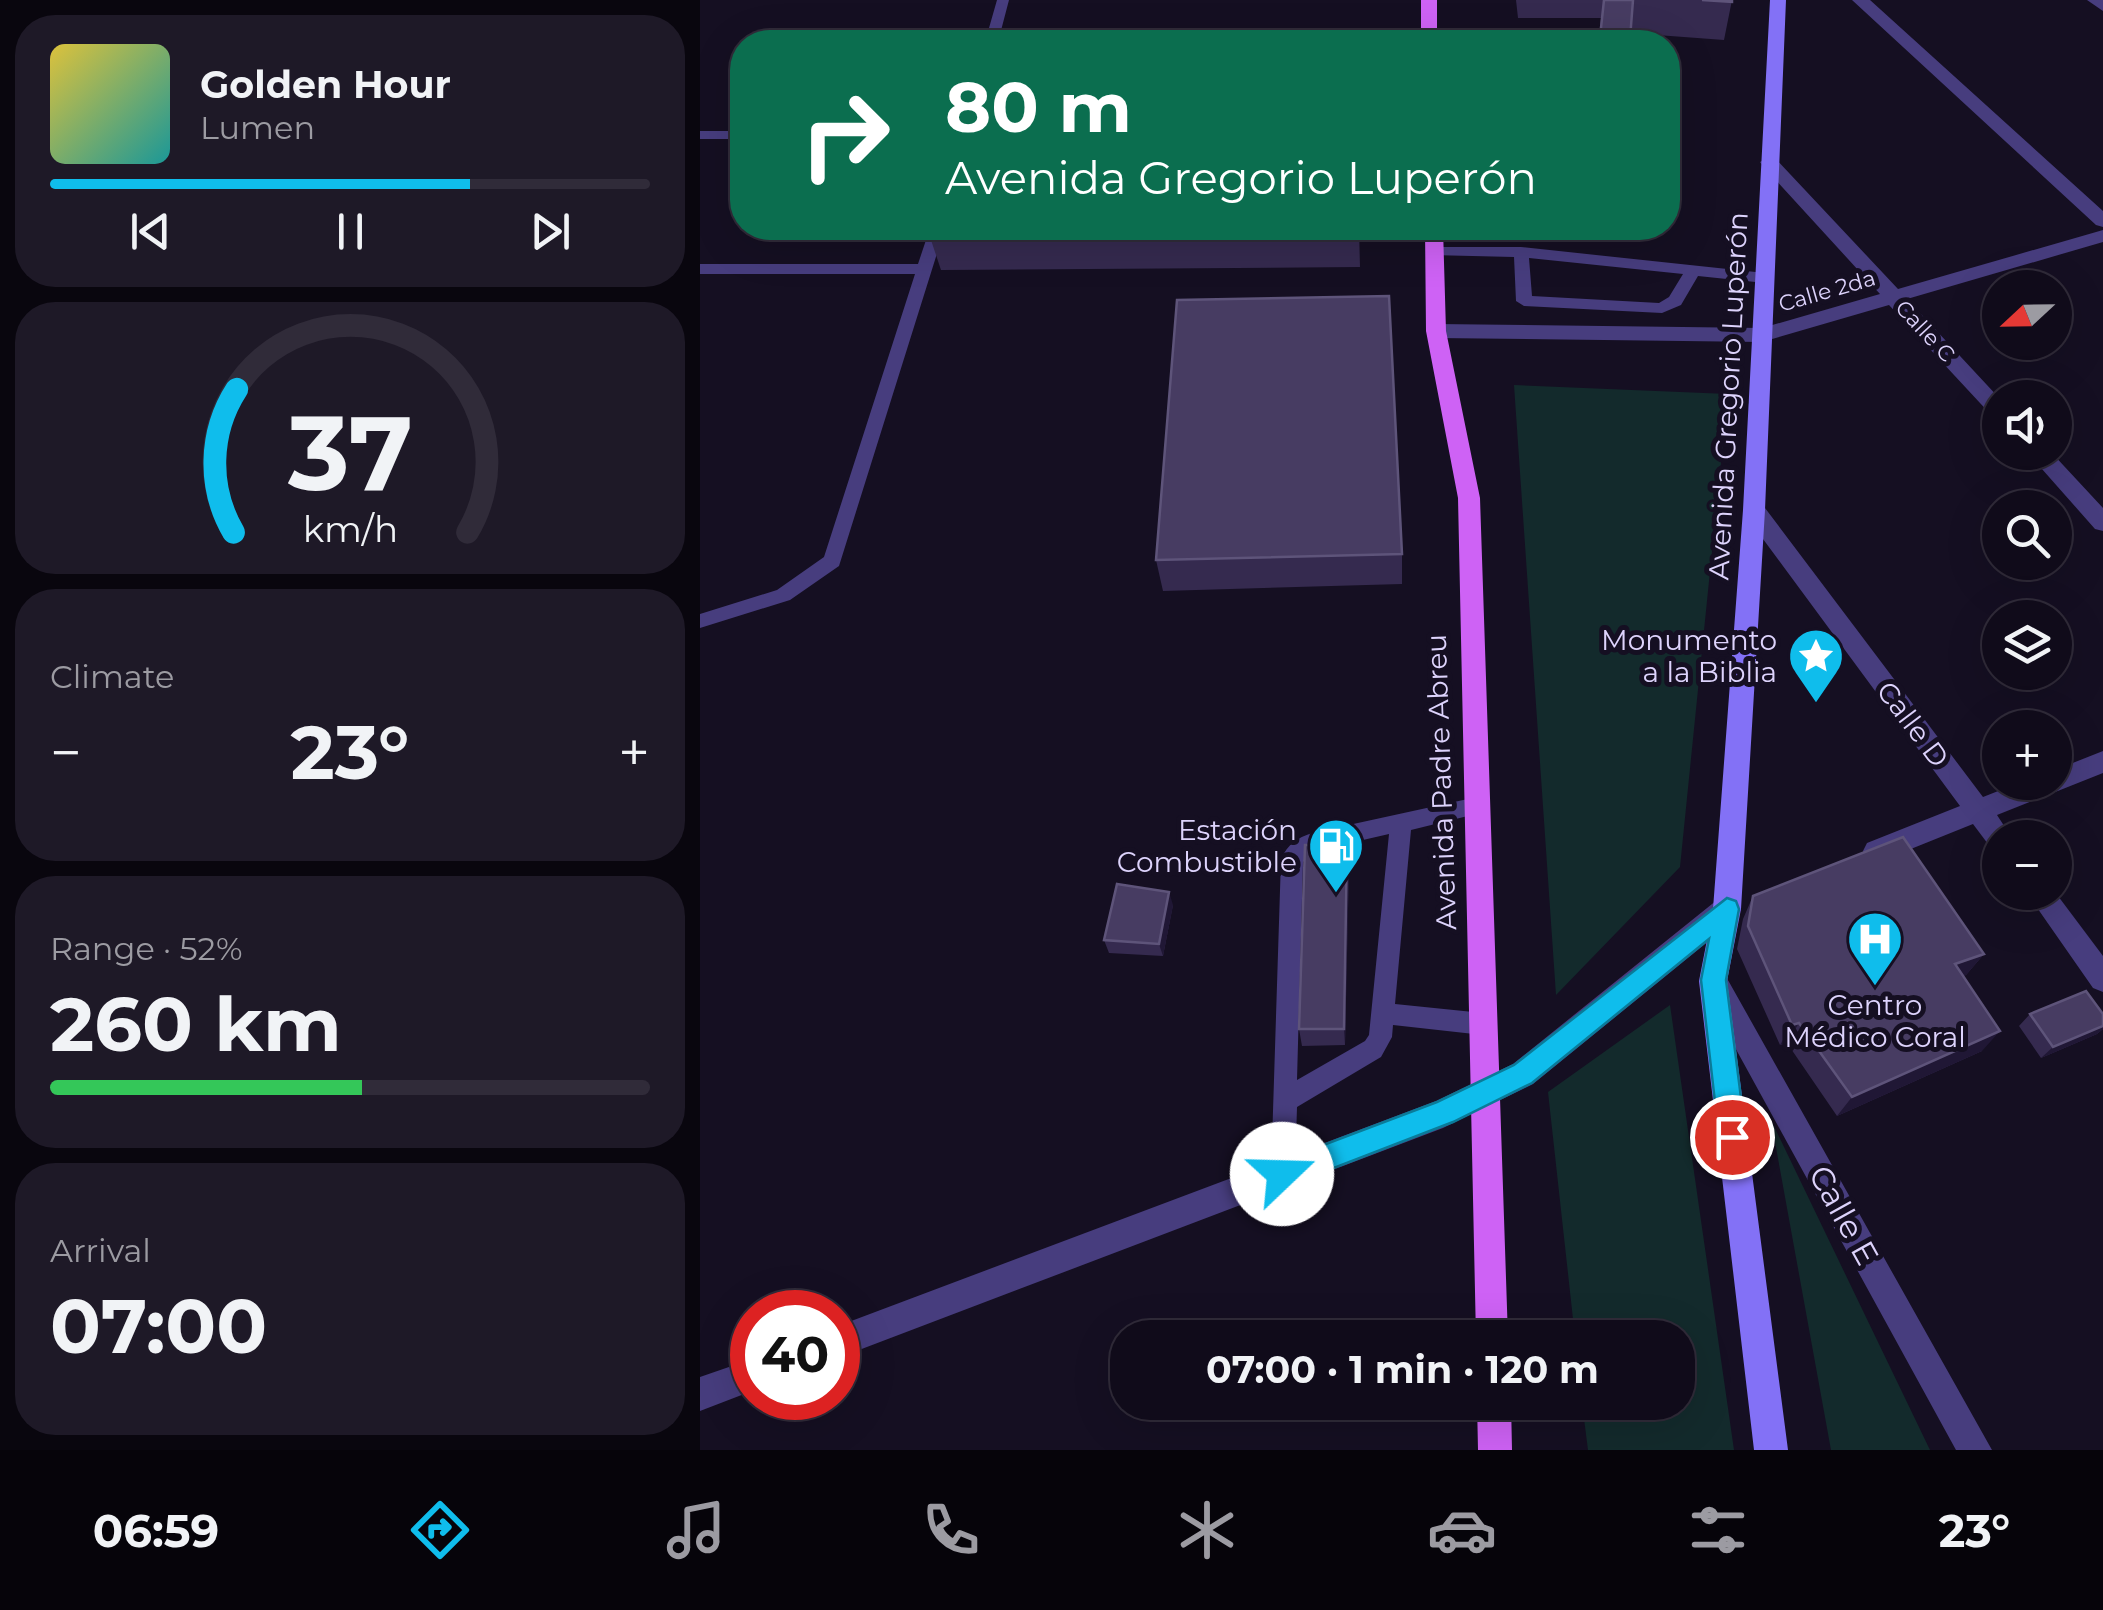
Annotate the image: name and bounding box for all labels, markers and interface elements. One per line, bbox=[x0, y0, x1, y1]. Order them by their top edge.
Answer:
text: Golden Hour bbox=[200, 61, 451, 108]
text: 80 m bbox=[945, 64, 1132, 150]
icon: right bbox=[780, 70, 910, 200]
text: Lumen bbox=[200, 108, 315, 147]
text: Avenida Gregorio Luperón bbox=[945, 150, 1537, 205]
icon: previous bbox=[123, 204, 178, 259]
icon: pause bbox=[323, 204, 378, 259]
icon: next bbox=[523, 204, 578, 259]
street label: Avenida Gregorio Luperón bbox=[1701, 211, 1755, 581]
street label: Calle 2da bbox=[1775, 264, 1879, 318]
north arrow bbox=[1982, 270, 2072, 360]
map controls bbox=[1982, 270, 2072, 910]
street label: Calle C bbox=[1890, 294, 1960, 368]
button: sound bbox=[1982, 380, 2072, 470]
text: 37 bbox=[286, 389, 413, 516]
button: search bbox=[1982, 490, 2072, 580]
text: km/h bbox=[302, 507, 398, 551]
button: layers bbox=[1982, 600, 2072, 690]
place label: Monumento a la Biblia bbox=[1601, 623, 1777, 689]
place icon: Monumento a la Biblia bbox=[1786, 626, 1846, 705]
street label: Avenida Padre Abreu bbox=[1419, 633, 1463, 931]
text: Climate bbox=[50, 657, 174, 696]
street label: Calle D bbox=[1870, 674, 1956, 774]
text: 23° bbox=[291, 706, 409, 798]
button: + bbox=[1982, 710, 2072, 800]
text: − bbox=[50, 719, 82, 786]
text: + bbox=[618, 719, 650, 786]
place label: Estación Combustible bbox=[1117, 813, 1297, 879]
fuel station icon: Estación Combustible bbox=[1306, 816, 1366, 895]
button: − bbox=[1982, 820, 2072, 910]
hospital icon: Centro Médico Coral bbox=[1845, 909, 1905, 988]
text: Range · 52% bbox=[50, 929, 243, 968]
text: 260 km bbox=[50, 978, 342, 1070]
place label: Centro Médico Coral bbox=[1784, 988, 1966, 1054]
pin bbox=[1690, 1095, 1775, 1180]
icon: arrive bbox=[1705, 1110, 1760, 1165]
position arrow bbox=[1230, 1122, 1334, 1226]
street label: Calle E bbox=[1801, 1158, 1887, 1272]
text: Arrival bbox=[50, 1231, 151, 1270]
text: 07:00 bbox=[50, 1280, 267, 1372]
speed limit sign: 40 bbox=[730, 1290, 860, 1420]
text: 07:00 · 1 min · 120 m bbox=[1206, 1346, 1599, 1393]
icon: directions bbox=[405, 1495, 475, 1565]
icon: music bbox=[661, 1495, 731, 1565]
icon: phone bbox=[916, 1495, 986, 1565]
icon: climate bbox=[1172, 1495, 1242, 1565]
icon: car bbox=[1427, 1495, 1497, 1565]
icon: filters bbox=[1683, 1495, 1753, 1565]
text: 06:59 bbox=[93, 1503, 219, 1558]
text: 23° bbox=[1939, 1503, 2010, 1558]

